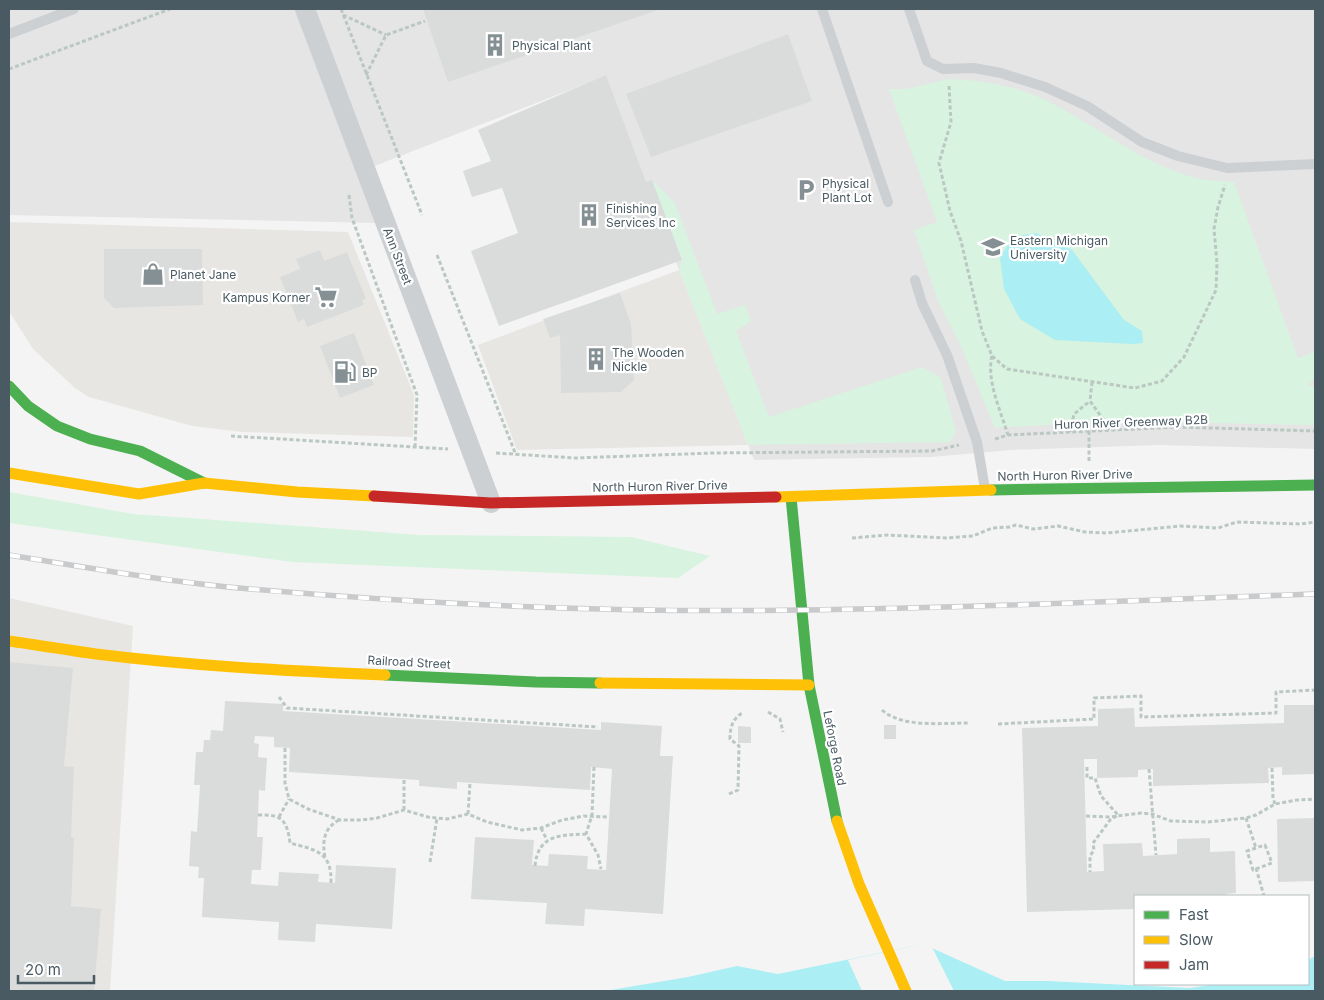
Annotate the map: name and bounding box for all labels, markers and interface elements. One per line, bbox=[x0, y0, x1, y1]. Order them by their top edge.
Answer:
building icon: Physical Plant bbox=[482, 32, 508, 58]
place label: Physical Plant bbox=[512, 38, 591, 53]
place label: Physical Plant Lot bbox=[822, 176, 872, 205]
parking icon: Physical Plant Lot bbox=[793, 177, 819, 203]
place label: Finishing Services Inc bbox=[606, 201, 676, 230]
building icon: Finishing Services Inc bbox=[576, 202, 602, 228]
street label: Ann Street bbox=[380, 225, 416, 287]
place label: Eastern Michigan University bbox=[1010, 233, 1108, 262]
school or university icon: Eastern Michigan University bbox=[980, 234, 1006, 260]
shop icon: Planet Jane bbox=[140, 261, 166, 287]
place label: Planet Jane bbox=[170, 267, 236, 282]
supermarket icon: Kampus Korner bbox=[313, 284, 339, 310]
place label: Kampus Korner bbox=[222, 290, 310, 305]
place label: The Wooden Nickle bbox=[612, 345, 684, 374]
building icon: The Wooden Nickle bbox=[583, 346, 609, 372]
fuel station icon: BP bbox=[332, 359, 358, 385]
place label: BP bbox=[362, 365, 378, 380]
street label: Huron River Greenway B2B bbox=[1054, 412, 1208, 432]
street label: North Huron River Drive bbox=[997, 466, 1133, 484]
street label: North Huron River Drive bbox=[592, 477, 728, 495]
street label: Railroad Street bbox=[367, 652, 451, 672]
street label: Leforge Road bbox=[820, 709, 850, 787]
legend bbox=[1134, 895, 1309, 985]
text: Fast bbox=[1179, 905, 1209, 924]
text: Slow bbox=[1179, 930, 1213, 949]
scale bar bbox=[18, 952, 94, 984]
text: Jam bbox=[1179, 955, 1209, 974]
text: 20 m bbox=[25, 960, 61, 979]

